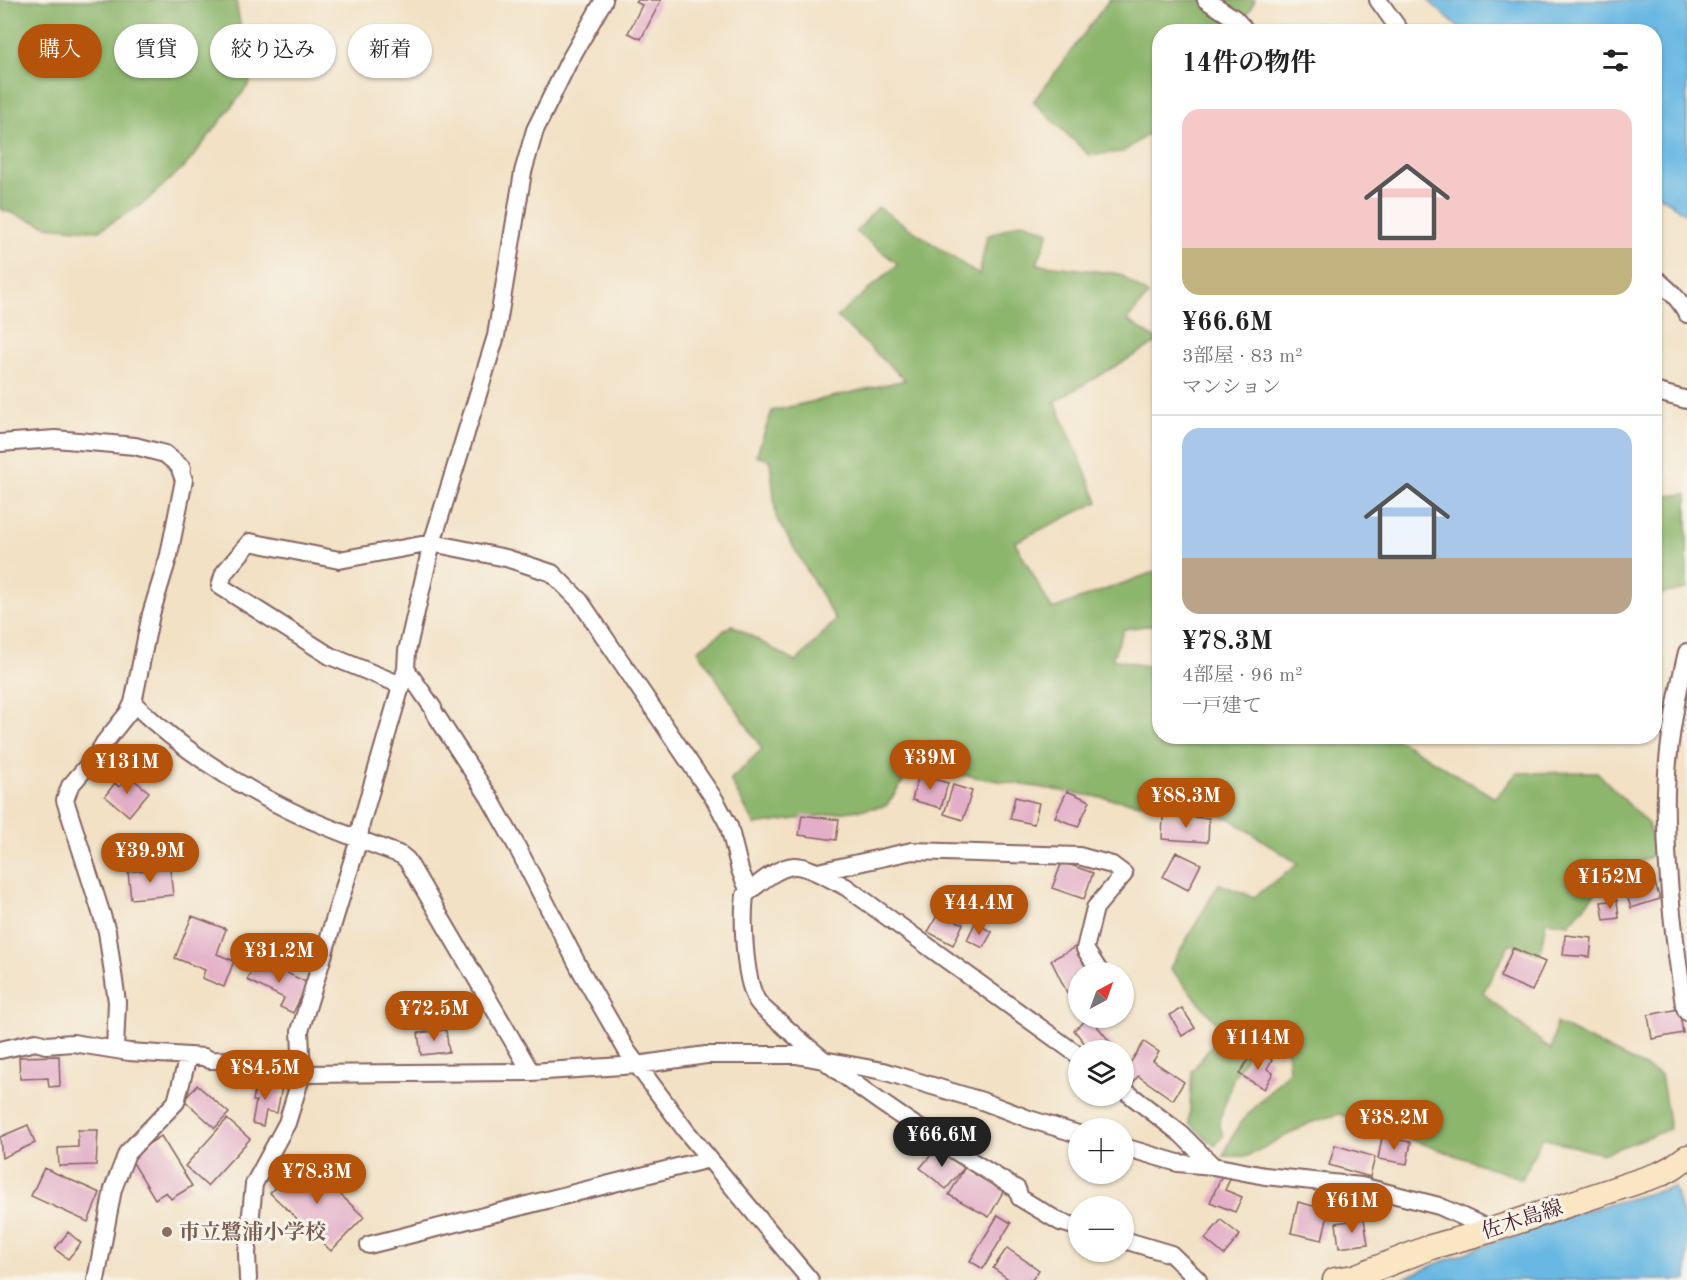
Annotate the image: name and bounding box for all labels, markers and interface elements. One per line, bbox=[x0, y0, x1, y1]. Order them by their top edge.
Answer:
chip: 購入 bbox=[18, 24, 102, 78]
chip: 賃貸 bbox=[114, 24, 198, 78]
chip: 絞り込み bbox=[210, 24, 336, 78]
chip: 新着 bbox=[348, 24, 432, 78]
icon: filters bbox=[1599, 44, 1632, 77]
text: 14件の物件 bbox=[1182, 51, 1316, 77]
icon: home bbox=[1353, 148, 1461, 256]
text: ¥66.6M bbox=[1182, 310, 1273, 336]
text: 3部屋 · 83 m² bbox=[1182, 347, 1303, 367]
text: マンション bbox=[1182, 378, 1281, 398]
icon: home bbox=[1353, 467, 1461, 575]
text: ¥78.3M bbox=[1182, 629, 1273, 655]
text: 4部屋 · 96 m² bbox=[1182, 666, 1303, 686]
text: 一戸建て bbox=[1182, 697, 1262, 717]
pin: ¥39M bbox=[894, 740, 966, 791]
pin: ¥131M bbox=[85, 744, 169, 795]
text: ¥39M bbox=[904, 749, 956, 769]
text: ¥131M bbox=[95, 753, 159, 773]
pin: ¥88.3M bbox=[1137, 778, 1235, 829]
text: ¥88.3M bbox=[1151, 787, 1221, 807]
pin: ¥39.9M bbox=[101, 833, 199, 884]
text: ¥39.9M bbox=[115, 842, 185, 862]
pin: ¥152M bbox=[1568, 859, 1652, 910]
text: ¥152M bbox=[1578, 868, 1642, 888]
pin: ¥44.4M bbox=[930, 885, 1028, 936]
text: ¥44.4M bbox=[944, 894, 1014, 914]
pin: ¥31.2M bbox=[230, 933, 328, 984]
text: ¥31.2M bbox=[244, 942, 314, 962]
north arrow bbox=[1068, 962, 1134, 1028]
map controls bbox=[1068, 962, 1134, 1262]
pin: ¥72.5M bbox=[385, 991, 483, 1042]
text: ¥72.5M bbox=[399, 1000, 469, 1020]
pin: ¥114M bbox=[1216, 1020, 1300, 1071]
text: ¥114M bbox=[1226, 1029, 1290, 1049]
button: layers bbox=[1068, 1040, 1134, 1106]
pin: ¥84.5M bbox=[216, 1050, 314, 1101]
text: ¥84.5M bbox=[230, 1059, 300, 1079]
pin: ¥38.2M bbox=[1345, 1100, 1443, 1151]
text: ¥38.2M bbox=[1359, 1109, 1429, 1129]
pin: ¥66.6M bbox=[893, 1117, 991, 1168]
button: + bbox=[1068, 1118, 1134, 1184]
text: ¥66.6M bbox=[907, 1126, 977, 1146]
pin: ¥78.3M bbox=[268, 1154, 366, 1205]
text: ¥78.3M bbox=[282, 1163, 352, 1183]
pin: ¥61M bbox=[1316, 1183, 1388, 1234]
text: ¥61M bbox=[1326, 1192, 1378, 1212]
button: − bbox=[1068, 1196, 1134, 1262]
street label: 佐木島線 bbox=[1479, 1196, 1566, 1243]
place label: 市立鷺浦小学校 bbox=[179, 1220, 326, 1244]
marker: 市立鷺浦小学校 bbox=[160, 1225, 174, 1239]

